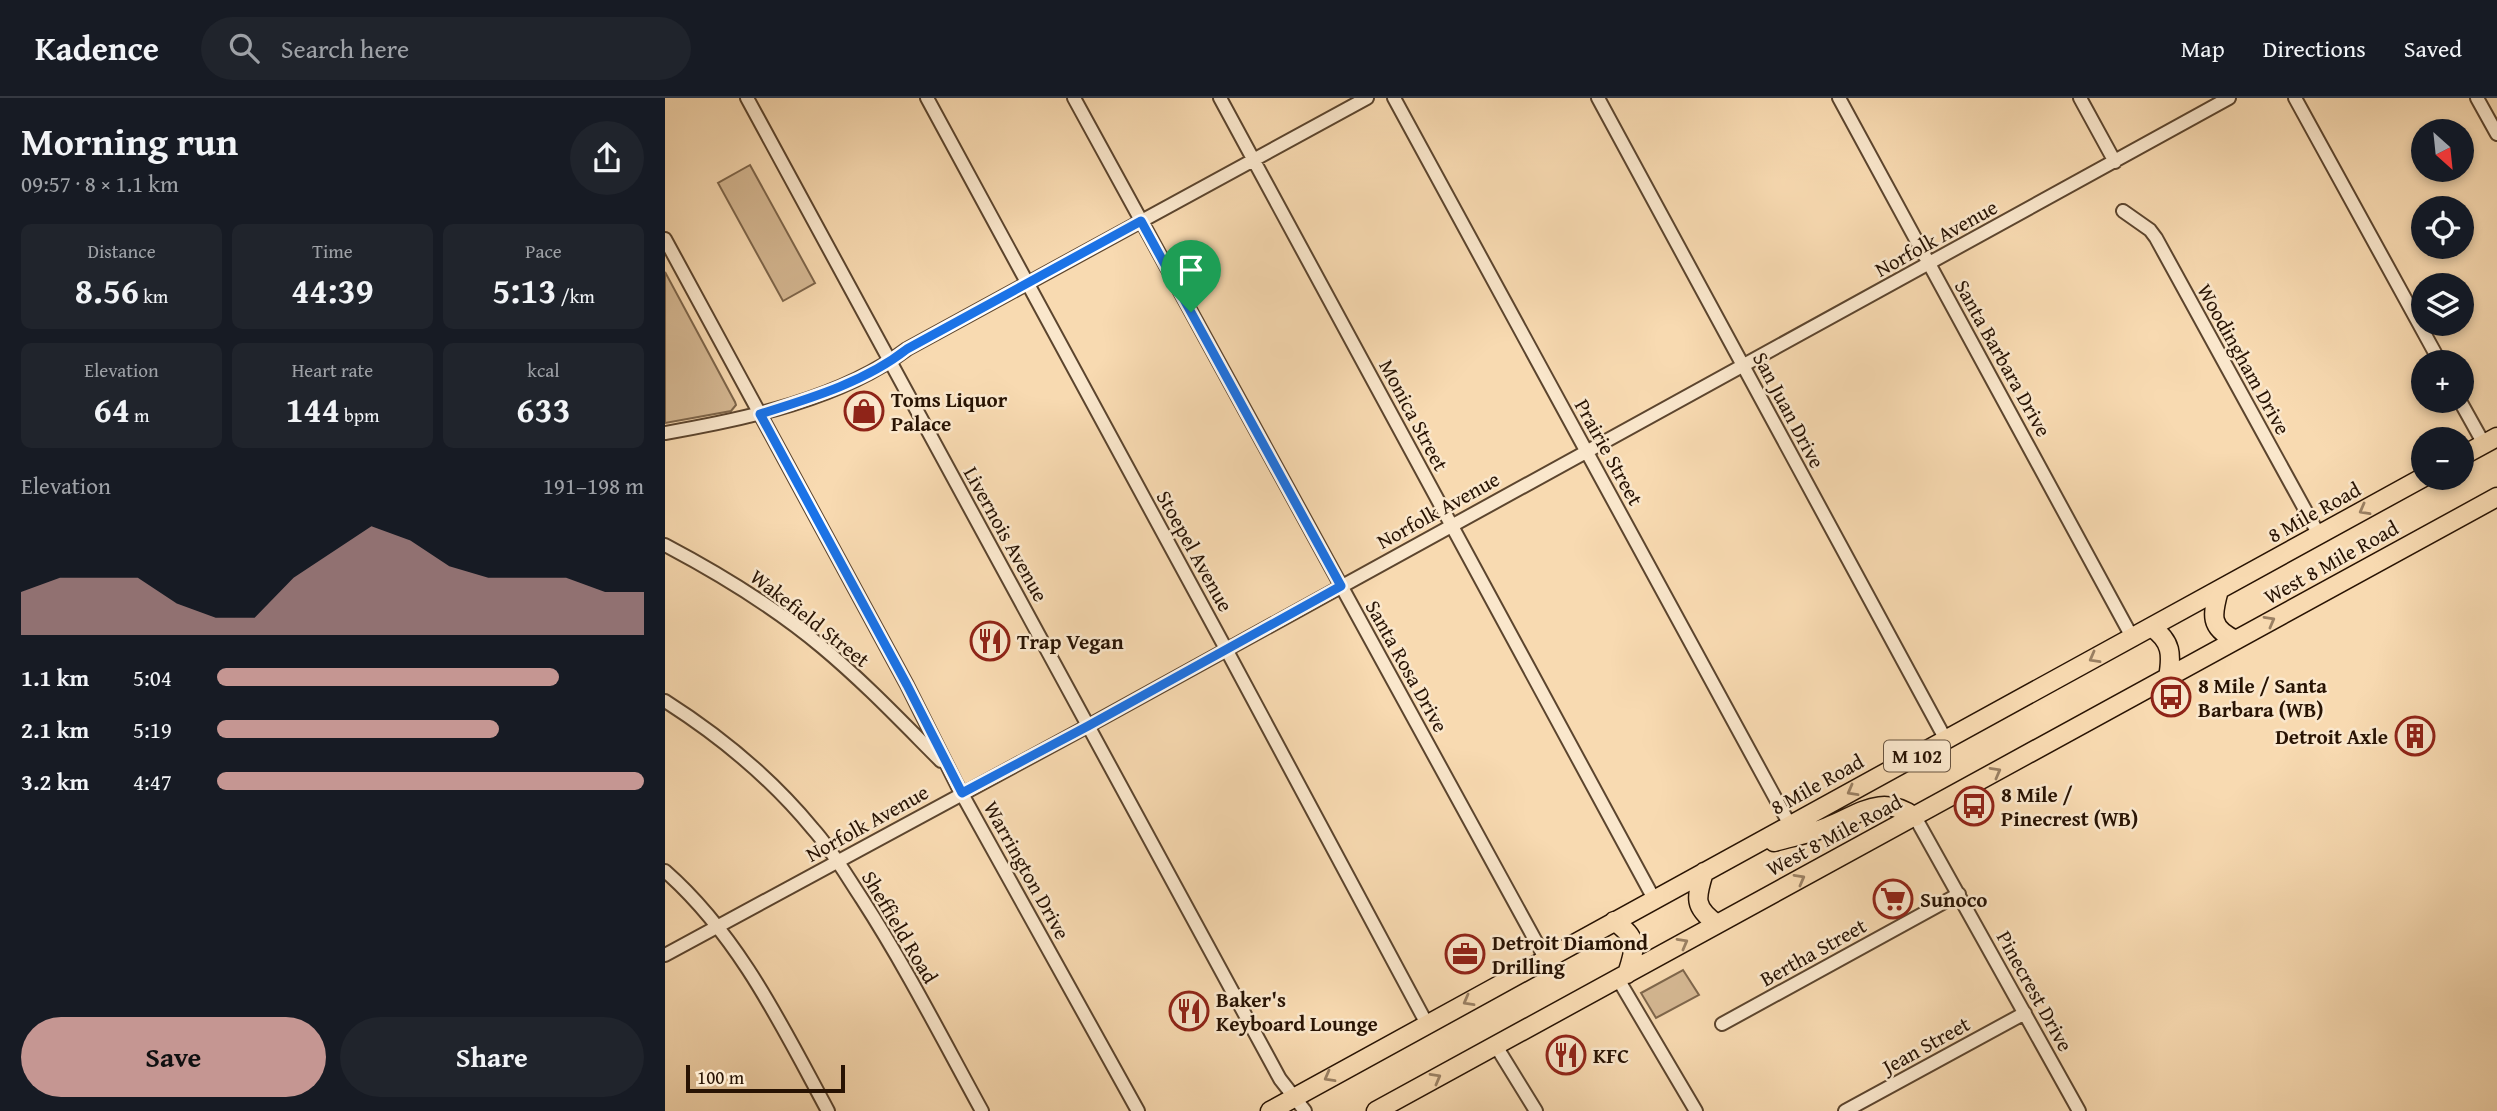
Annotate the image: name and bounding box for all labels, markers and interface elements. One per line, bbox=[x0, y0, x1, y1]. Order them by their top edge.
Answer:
search box bbox=[201, 17, 691, 80]
text: Kadence bbox=[35, 24, 159, 72]
icon: search bbox=[225, 29, 263, 67]
text: Search here bbox=[281, 29, 409, 68]
text: Map bbox=[2181, 31, 2225, 66]
text: Directions bbox=[2263, 31, 2366, 66]
text: Saved bbox=[2404, 31, 2462, 66]
text: Morning run bbox=[21, 113, 238, 169]
north arrow bbox=[2411, 119, 2475, 182]
map controls bbox=[2411, 119, 2474, 490]
button: share bbox=[570, 121, 644, 195]
text: 09:57 · 8 × 1.1 km bbox=[21, 167, 179, 200]
street label: Norfolk Avenue bbox=[1869, 191, 2003, 285]
button: locate bbox=[2411, 196, 2474, 259]
text: Distance bbox=[87, 237, 156, 265]
text: Time bbox=[312, 237, 353, 265]
text: Pace bbox=[525, 237, 562, 265]
pin bbox=[1161, 240, 1221, 312]
icon: arrive bbox=[1172, 251, 1210, 289]
text: 8.56 bbox=[75, 265, 139, 316]
text: 44:39 bbox=[291, 265, 374, 316]
text: 5:13 bbox=[492, 265, 556, 316]
button: layers bbox=[2411, 273, 2474, 336]
street label: Santa Barbara Drive bbox=[1947, 274, 2059, 442]
street label: Woodingham Drive bbox=[2190, 278, 2298, 440]
text: km bbox=[139, 282, 168, 310]
text: /km bbox=[556, 282, 595, 310]
street label: San Juan Drive bbox=[1745, 346, 1833, 474]
button: + bbox=[2411, 350, 2474, 413]
street label: Monica Street bbox=[1372, 354, 1457, 477]
text: Elevation bbox=[84, 356, 159, 384]
text: Heart rate bbox=[292, 356, 373, 384]
text: kcal bbox=[527, 356, 560, 384]
text: 64 bbox=[94, 384, 130, 435]
text: 144 bbox=[285, 384, 340, 435]
text: 633 bbox=[516, 384, 571, 435]
place label: Toms Liquor Palace bbox=[891, 384, 1008, 439]
shop icon: Toms Liquor Palace bbox=[843, 390, 885, 432]
street label: Prairie Street bbox=[1567, 393, 1651, 512]
text: m bbox=[130, 401, 149, 429]
text: bpm bbox=[340, 401, 380, 429]
button: − bbox=[2411, 427, 2474, 490]
street label: Livernois Avenue bbox=[956, 461, 1056, 607]
street label: Norfolk Avenue bbox=[1371, 463, 1505, 557]
text: Elevation bbox=[21, 469, 111, 502]
text: 191–198 m bbox=[543, 469, 644, 502]
street label: 8 Mile Road bbox=[2262, 473, 2367, 550]
street label: Stoepel Avenue bbox=[1149, 485, 1241, 617]
one-way arrow bbox=[2359, 502, 2371, 516]
street label: West 8 Mile Road bbox=[2258, 512, 2405, 612]
street label: Wakefield Street bbox=[744, 561, 877, 675]
street label: Santa Rosa Drive bbox=[1358, 594, 1456, 738]
one-way arrow bbox=[2263, 616, 2276, 629]
restaurant icon: Trap Vegan bbox=[969, 620, 1011, 662]
place label: Trap Vegan bbox=[1017, 626, 1124, 657]
one-way arrow bbox=[2089, 650, 2102, 663]
text: 1.1 km bbox=[21, 661, 89, 694]
text: 5:04 bbox=[133, 661, 172, 694]
place label: 8 Mile / Santa Barbara (WB) bbox=[2198, 670, 2327, 725]
bus stop icon: 8 Mile / Santa Barbara (WB) bbox=[2150, 676, 2192, 718]
text: 2.1 km bbox=[21, 713, 89, 746]
text: 5:19 bbox=[133, 713, 172, 746]
building icon: Detroit Axle bbox=[2394, 715, 2436, 757]
place label: Detroit Axle bbox=[2275, 721, 2388, 752]
road number: M 102 bbox=[1884, 740, 1950, 772]
street label: 8 Mile Road bbox=[1765, 745, 1870, 822]
text: 3.2 km bbox=[21, 765, 89, 798]
text: 4:47 bbox=[133, 765, 172, 798]
one-way arrow bbox=[1989, 767, 2001, 780]
street label: Norfolk Avenue bbox=[800, 776, 934, 870]
place label: 8 Mile / Pinecrest (WB) bbox=[2001, 779, 2138, 834]
one-way arrow bbox=[1847, 783, 1859, 796]
bus stop icon: 8 Mile / Pinecrest (WB) bbox=[1953, 785, 1995, 827]
street label: West 8 Mile Road bbox=[1761, 786, 1908, 884]
street label: Warrington Drive bbox=[976, 795, 1078, 945]
street label: Sheffield Road bbox=[854, 865, 946, 990]
one-way arrow bbox=[1793, 874, 1805, 887]
supermarket icon: Sunoco bbox=[1872, 878, 1914, 920]
place label: Sunoco bbox=[1920, 884, 1988, 915]
street label: Bertha Street bbox=[1754, 910, 1872, 994]
street label: Pinecrest Drive bbox=[1989, 925, 2081, 1057]
place label: Detroit Diamond Drilling bbox=[1492, 927, 1648, 982]
office icon: Detroit Diamond Drilling bbox=[1444, 933, 1486, 975]
one-way arrow bbox=[1676, 937, 1689, 951]
place label: Baker's Keyboard Lounge bbox=[1216, 984, 1378, 1039]
restaurant icon: Baker's Keyboard Lounge bbox=[1168, 990, 1210, 1032]
one-way arrow bbox=[1463, 993, 1475, 1006]
street label: Jean Street bbox=[1874, 1008, 1976, 1083]
button: Save bbox=[21, 1017, 326, 1097]
button: Share bbox=[340, 1017, 644, 1097]
restaurant icon: KFC bbox=[1545, 1034, 1587, 1076]
place label: KFC bbox=[1593, 1040, 1629, 1071]
scale bar bbox=[686, 1062, 845, 1094]
text: 100 m bbox=[697, 1063, 744, 1091]
one-way arrow bbox=[1324, 1069, 1336, 1082]
one-way arrow bbox=[1429, 1073, 1441, 1086]

